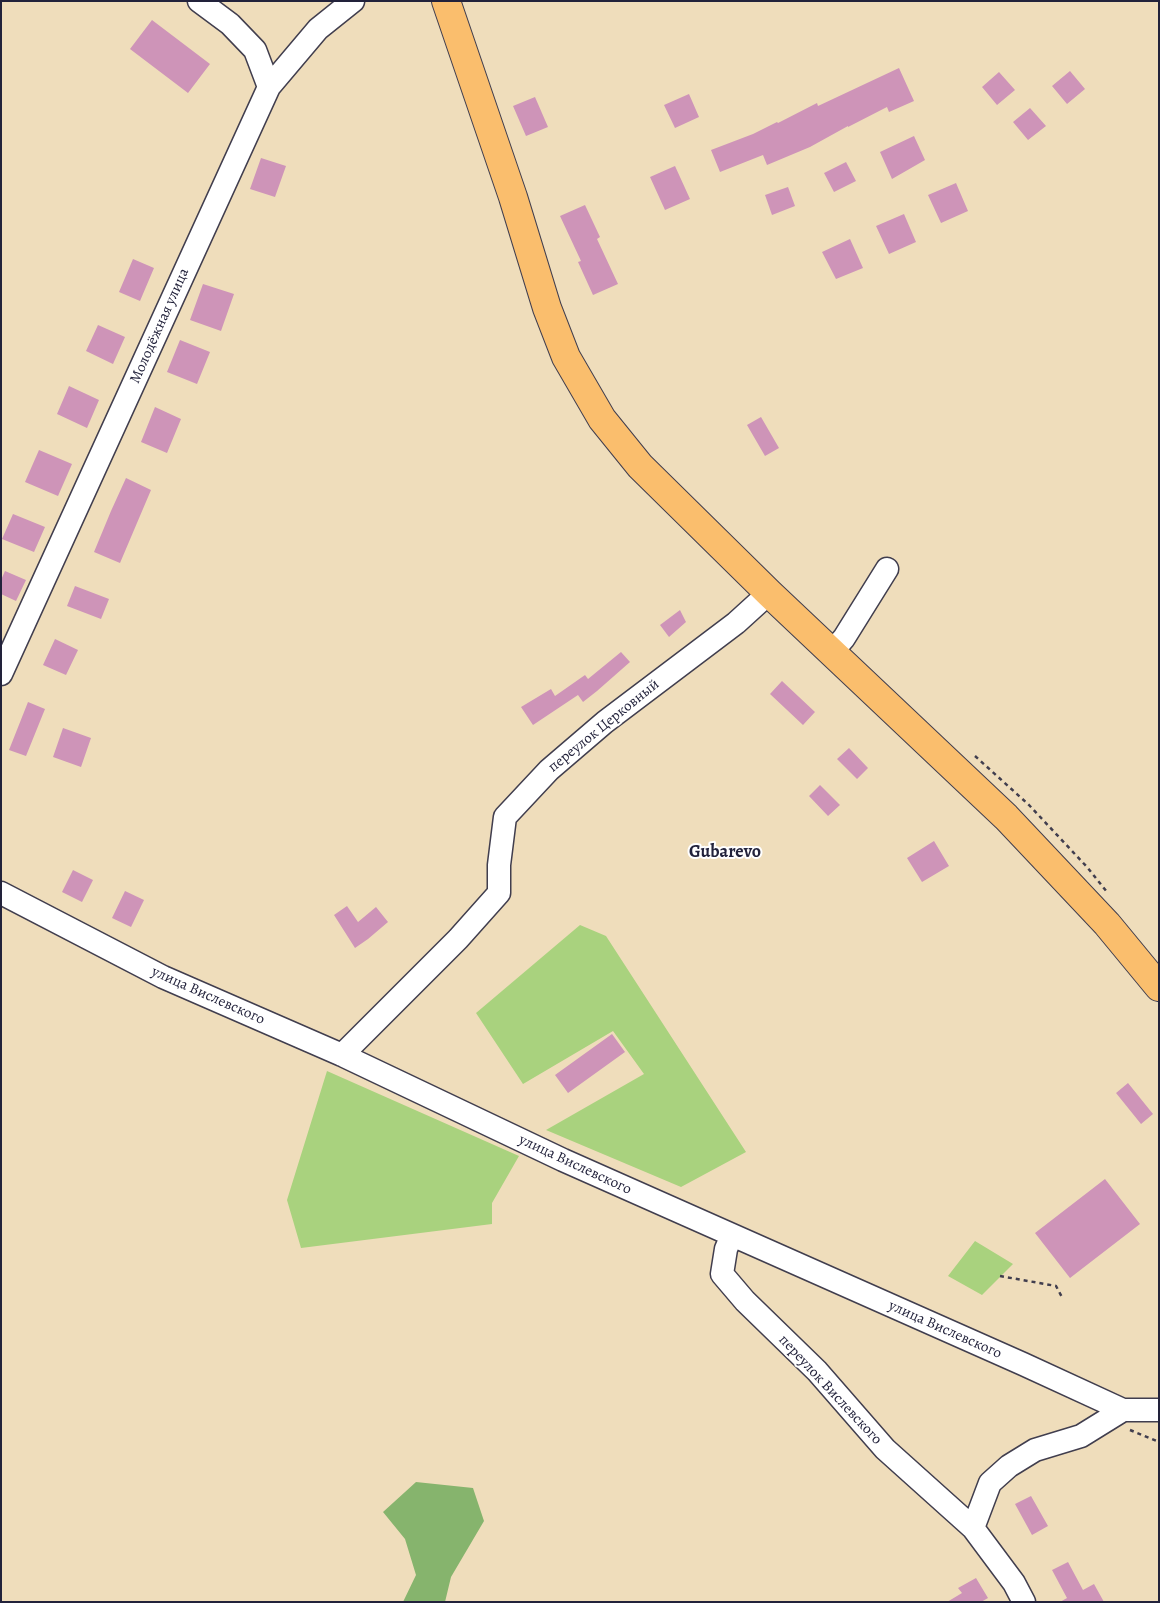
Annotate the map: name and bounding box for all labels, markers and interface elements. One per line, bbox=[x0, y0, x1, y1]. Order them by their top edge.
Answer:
street label: Молодёжная улица bbox=[126, 266, 194, 386]
street label: переулок Церковный bbox=[545, 676, 663, 776]
district label: Gubarevo bbox=[689, 842, 761, 864]
street label: улица Вислевского bbox=[149, 963, 267, 1029]
street label: улица Вислевского bbox=[516, 1131, 634, 1199]
street label: улица Вислевского bbox=[886, 1297, 1004, 1363]
street label: переулок Вислевского bbox=[774, 1331, 886, 1449]

